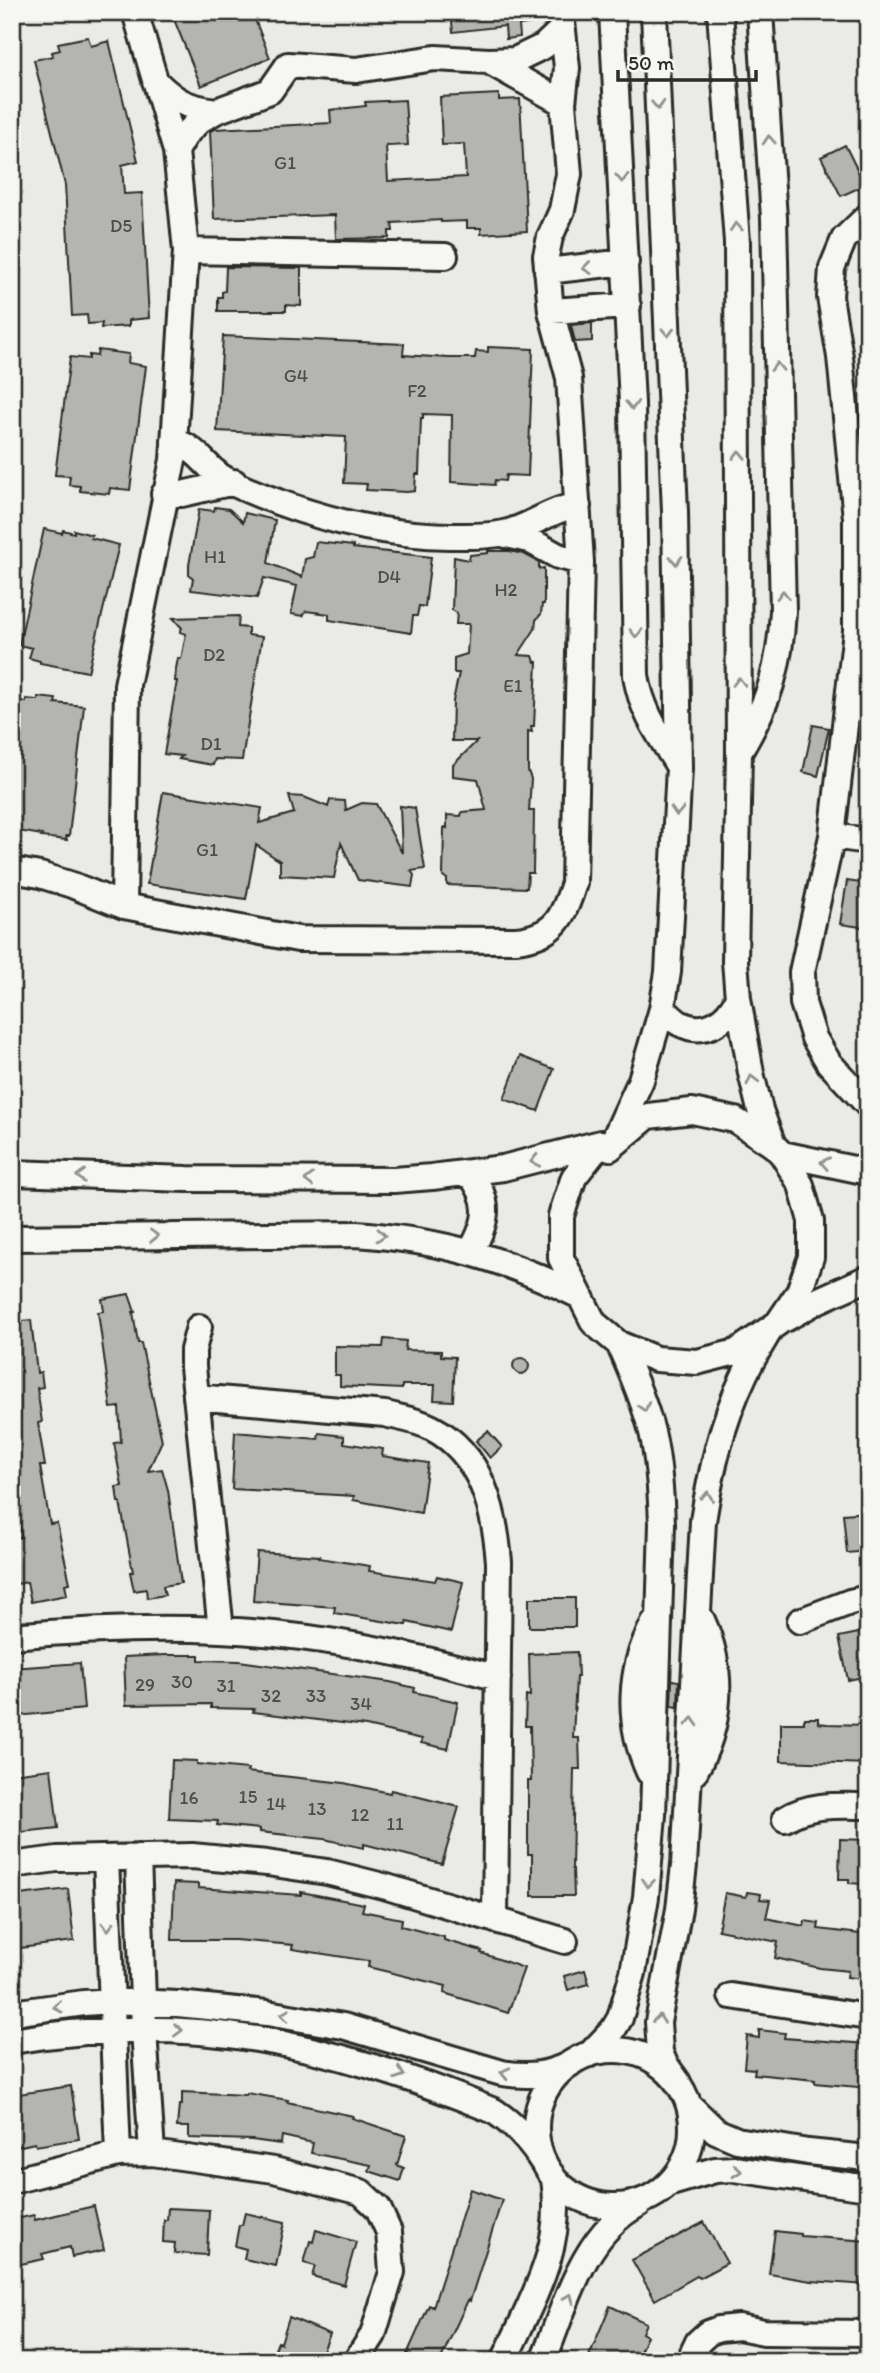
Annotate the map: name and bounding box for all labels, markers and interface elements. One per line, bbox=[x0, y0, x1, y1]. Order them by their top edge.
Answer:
scale bar bbox=[618, 38, 756, 82]
text: 50 m bbox=[628, 50, 675, 75]
one-way arrow bbox=[650, 100, 665, 111]
one-way arrow bbox=[761, 134, 776, 145]
house number: G1 bbox=[274, 151, 296, 174]
one-way arrow bbox=[614, 173, 629, 184]
house number: D5 bbox=[110, 214, 132, 237]
one-way arrow bbox=[729, 221, 744, 232]
one-way arrow bbox=[581, 260, 593, 275]
one-way arrow bbox=[660, 327, 675, 338]
one-way arrow bbox=[770, 361, 785, 372]
house number: G4 bbox=[284, 364, 308, 387]
house number: F2 bbox=[407, 379, 427, 402]
one-way arrow bbox=[624, 400, 639, 411]
one-way arrow bbox=[731, 449, 747, 459]
house number: H1 bbox=[204, 545, 226, 568]
one-way arrow bbox=[668, 555, 684, 565]
house number: D4 bbox=[377, 565, 401, 588]
house number: H2 bbox=[494, 578, 518, 601]
one-way arrow bbox=[775, 589, 791, 599]
one-way arrow bbox=[628, 628, 644, 639]
house number: D2 bbox=[203, 643, 225, 666]
house number: E1 bbox=[503, 674, 523, 697]
one-way arrow bbox=[731, 676, 747, 687]
house number: D1 bbox=[200, 732, 222, 755]
one-way arrow bbox=[670, 806, 685, 817]
house number: G1 bbox=[196, 838, 218, 861]
one-way arrow bbox=[746, 1074, 761, 1086]
one-way arrow bbox=[529, 1153, 541, 1167]
one-way arrow bbox=[819, 1157, 831, 1172]
one-way arrow bbox=[75, 1168, 86, 1183]
one-way arrow bbox=[303, 1172, 313, 1188]
one-way arrow bbox=[149, 1228, 160, 1244]
one-way arrow bbox=[376, 1228, 387, 1243]
one-way arrow bbox=[636, 1401, 651, 1413]
one-way arrow bbox=[699, 1490, 714, 1501]
house number: 30 bbox=[171, 1670, 193, 1693]
house number: 29 bbox=[135, 1673, 155, 1696]
house number: 31 bbox=[216, 1674, 236, 1697]
house number: 32 bbox=[261, 1684, 281, 1707]
house number: 33 bbox=[306, 1684, 326, 1707]
house number: 34 bbox=[350, 1692, 372, 1715]
one-way arrow bbox=[685, 1717, 700, 1728]
house number: 15 bbox=[239, 1785, 257, 1808]
house number: 16 bbox=[180, 1786, 198, 1809]
house number: 14 bbox=[266, 1792, 286, 1815]
house number: 13 bbox=[307, 1797, 327, 1820]
house number: 12 bbox=[351, 1803, 369, 1826]
house number: 11 bbox=[386, 1812, 404, 1835]
one-way arrow bbox=[640, 1877, 655, 1888]
one-way arrow bbox=[101, 1921, 116, 1932]
one-way arrow bbox=[52, 1999, 64, 2014]
one-way arrow bbox=[279, 2008, 291, 2023]
one-way arrow bbox=[652, 2013, 667, 2025]
one-way arrow bbox=[172, 2023, 183, 2038]
one-way arrow bbox=[393, 2066, 406, 2080]
one-way arrow bbox=[499, 2066, 511, 2081]
one-way arrow bbox=[731, 2163, 743, 2178]
one-way arrow bbox=[560, 2292, 574, 2304]

